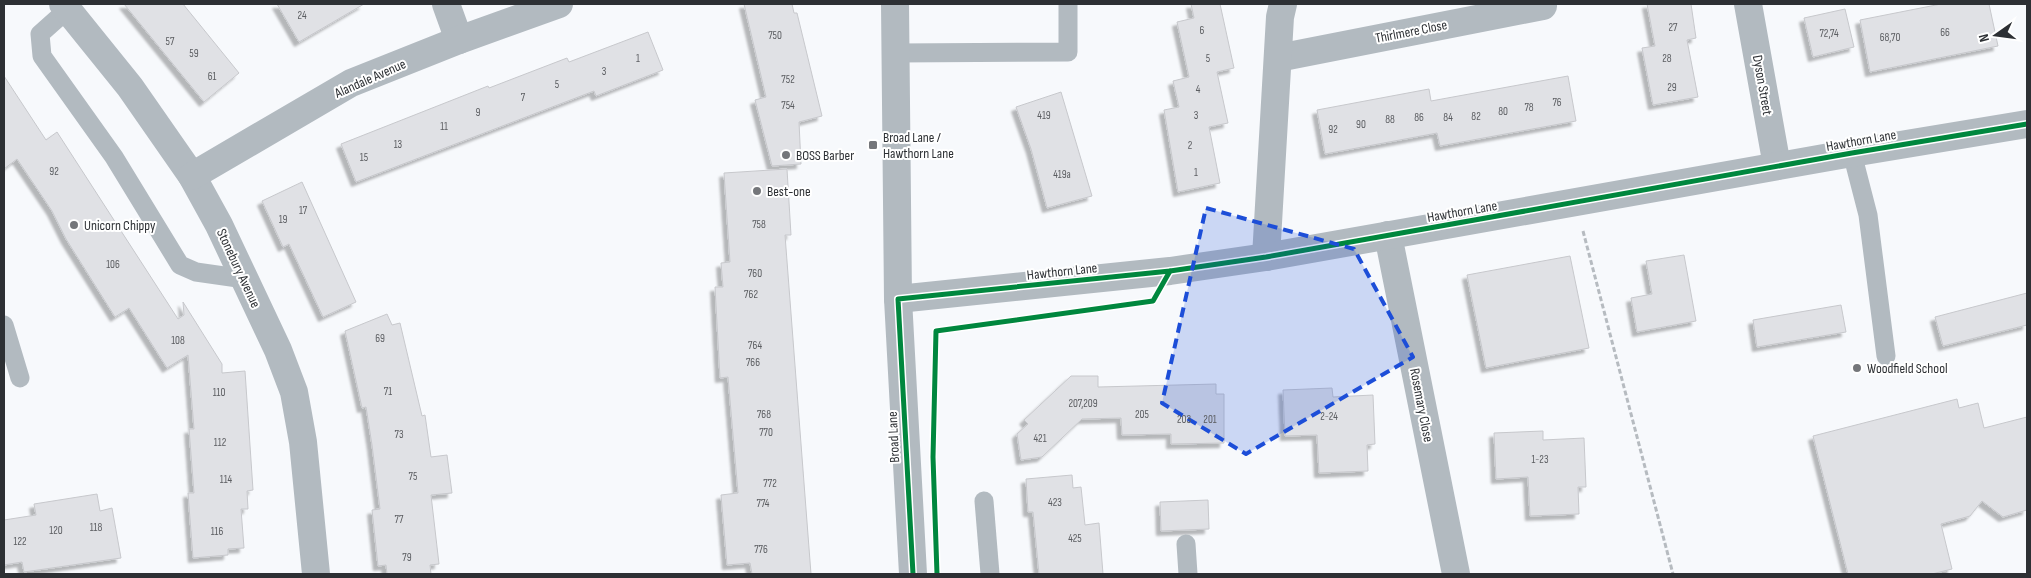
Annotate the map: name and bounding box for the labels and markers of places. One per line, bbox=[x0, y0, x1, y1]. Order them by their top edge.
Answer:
place label: Broad Lane / Hawthorn Lane bbox=[883, 129, 954, 162]
marker: Broad Lane / Hawthorn Lane bbox=[867, 139, 879, 151]
place label: BOSS Barber bbox=[796, 147, 854, 164]
marker: BOSS Barber bbox=[780, 149, 792, 161]
place label: Best-one bbox=[767, 183, 811, 200]
marker: Best-one bbox=[751, 185, 763, 197]
place label: Unicorn Chippy bbox=[84, 217, 156, 234]
marker: Unicorn Chippy bbox=[68, 219, 80, 231]
place label: Woodfield School bbox=[1867, 360, 1948, 377]
marker: Woodfield School bbox=[1851, 362, 1863, 374]

